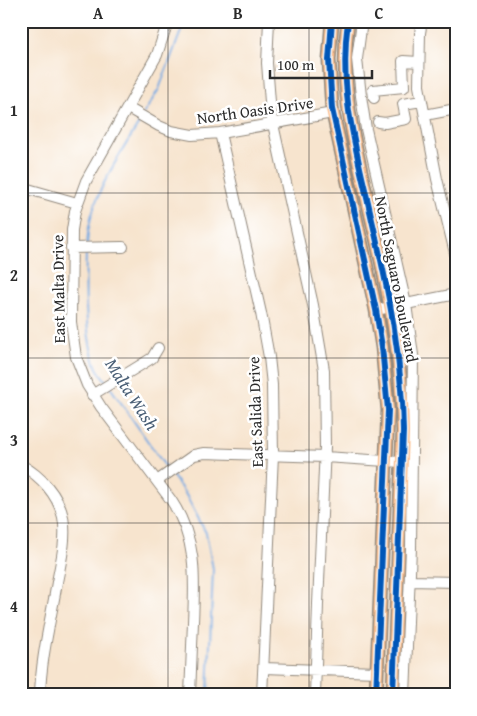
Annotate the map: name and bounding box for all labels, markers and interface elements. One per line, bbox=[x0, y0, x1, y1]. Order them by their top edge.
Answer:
text: A bbox=[93, 1, 104, 25]
text: B bbox=[233, 1, 243, 25]
text: C bbox=[374, 1, 384, 25]
scale bar bbox=[270, 48, 372, 80]
text: 100 m bbox=[277, 54, 315, 75]
street label: North Oasis Drive bbox=[195, 90, 315, 130]
text: 1 bbox=[10, 98, 18, 122]
street label: North Saguaro Boulevard bbox=[369, 194, 425, 365]
street label: East Malta Drive bbox=[45, 234, 71, 344]
text: 2 bbox=[10, 263, 18, 287]
water label: Malta Wash bbox=[99, 353, 165, 435]
street label: East Salida Drive bbox=[241, 356, 269, 468]
text: 3 bbox=[10, 428, 18, 452]
text: 4 bbox=[10, 594, 18, 618]

